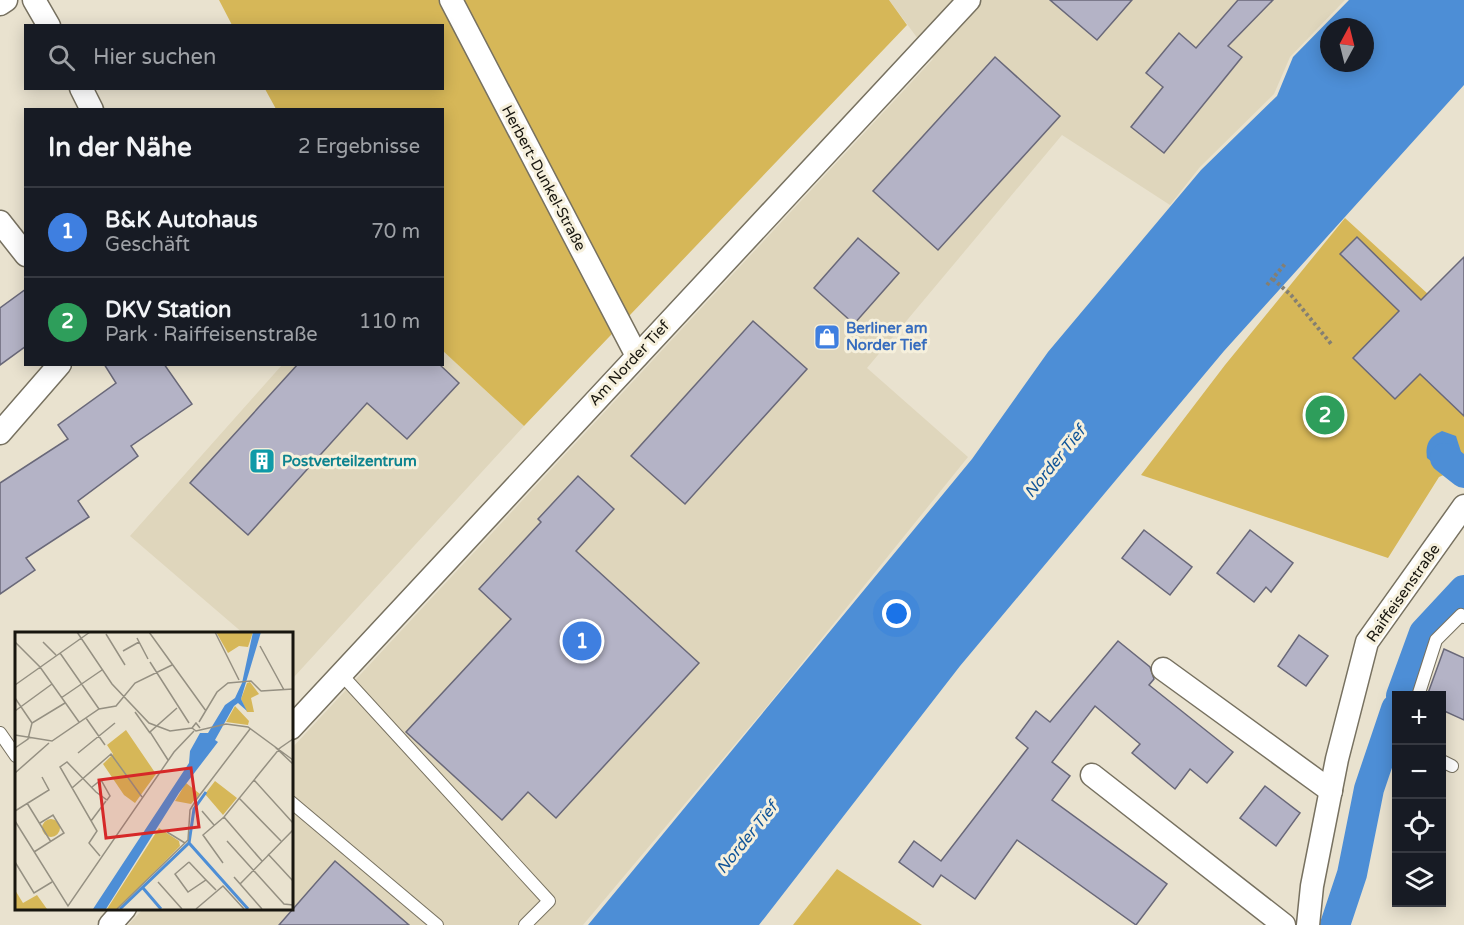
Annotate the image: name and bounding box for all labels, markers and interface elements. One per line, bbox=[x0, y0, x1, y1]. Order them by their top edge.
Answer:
north arrow bbox=[1320, 18, 1374, 72]
search box bbox=[24, 24, 444, 90]
icon: search bbox=[45, 41, 78, 74]
text: Hier suchen bbox=[93, 44, 216, 70]
street label: Herbert-Dunkel-Straße bbox=[498, 102, 590, 254]
text: In der Nähe bbox=[48, 132, 192, 163]
text: 2 Ergebnisse bbox=[298, 135, 420, 159]
text: B&K Autohaus bbox=[105, 207, 258, 233]
text: 1 bbox=[61, 220, 74, 244]
text: 70 m bbox=[371, 220, 420, 244]
text: Geschäft bbox=[105, 233, 190, 257]
text: DKV Station bbox=[105, 297, 231, 323]
text: 2 bbox=[61, 310, 74, 334]
text: 110 m bbox=[359, 310, 420, 334]
street label: Am Norder Tief bbox=[585, 317, 673, 409]
place label: Berliner am Norder Tief bbox=[846, 319, 928, 354]
shop icon: Berliner am Norder Tief bbox=[812, 322, 842, 352]
text: Park · Raiffeisenstraße bbox=[105, 323, 318, 347]
pin: 2 bbox=[1306, 392, 1344, 438]
water label: Norder Tief bbox=[1020, 420, 1092, 502]
building icon: Postverteilzentrum bbox=[247, 446, 277, 476]
place label: Postverteilzentrum bbox=[282, 452, 417, 470]
street label: Raiffeisenstraße bbox=[1362, 540, 1444, 646]
your location bbox=[882, 599, 911, 628]
pin: 1 bbox=[562, 618, 602, 664]
inset map bbox=[15, 632, 292, 910]
map controls bbox=[1392, 691, 1446, 907]
button: + bbox=[1392, 691, 1446, 745]
button: − bbox=[1392, 745, 1446, 799]
water label: Norder Tief bbox=[712, 796, 784, 878]
button: locate bbox=[1392, 799, 1446, 853]
button: layers bbox=[1392, 853, 1446, 907]

